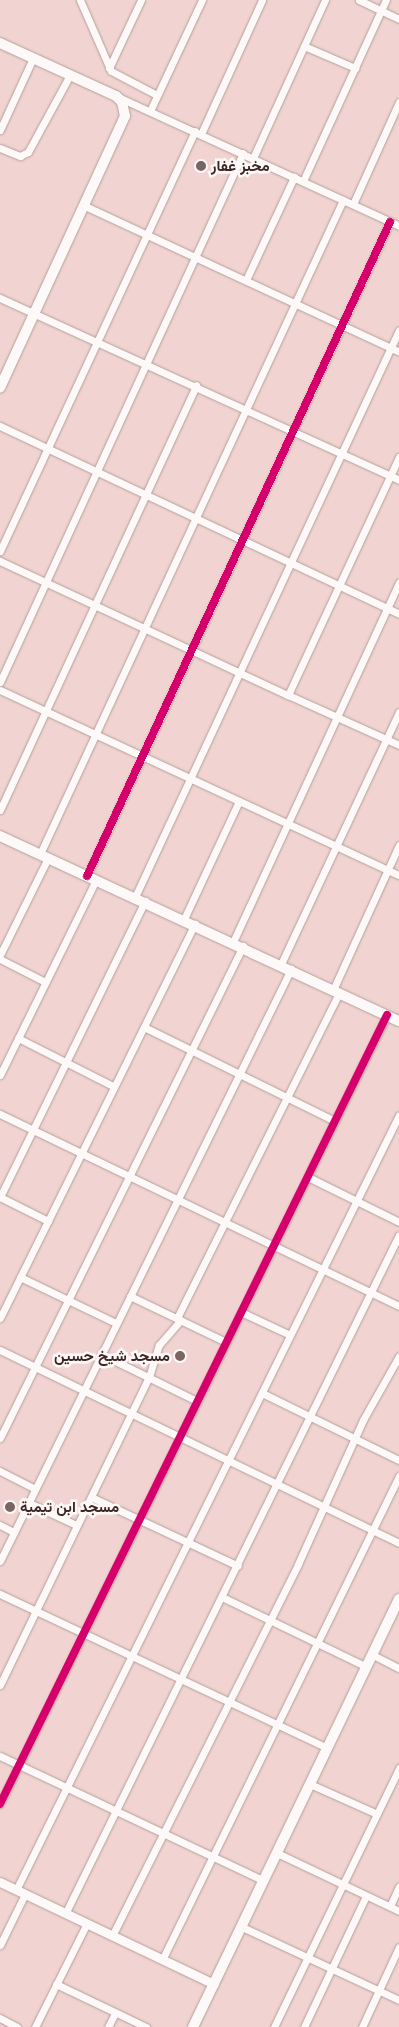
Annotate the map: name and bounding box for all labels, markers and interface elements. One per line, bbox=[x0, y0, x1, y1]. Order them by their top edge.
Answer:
place label: مخبز غفار bbox=[211, 157, 270, 175]
marker: مخبز غفار bbox=[195, 160, 207, 172]
place label: مسجد شيخ حسين bbox=[54, 1347, 170, 1365]
marker: مسجد شيخ حسين bbox=[174, 1350, 186, 1362]
place label: مسجد ابن تيمية bbox=[20, 1498, 119, 1516]
marker: مسجد ابن تيمية bbox=[4, 1501, 16, 1513]

